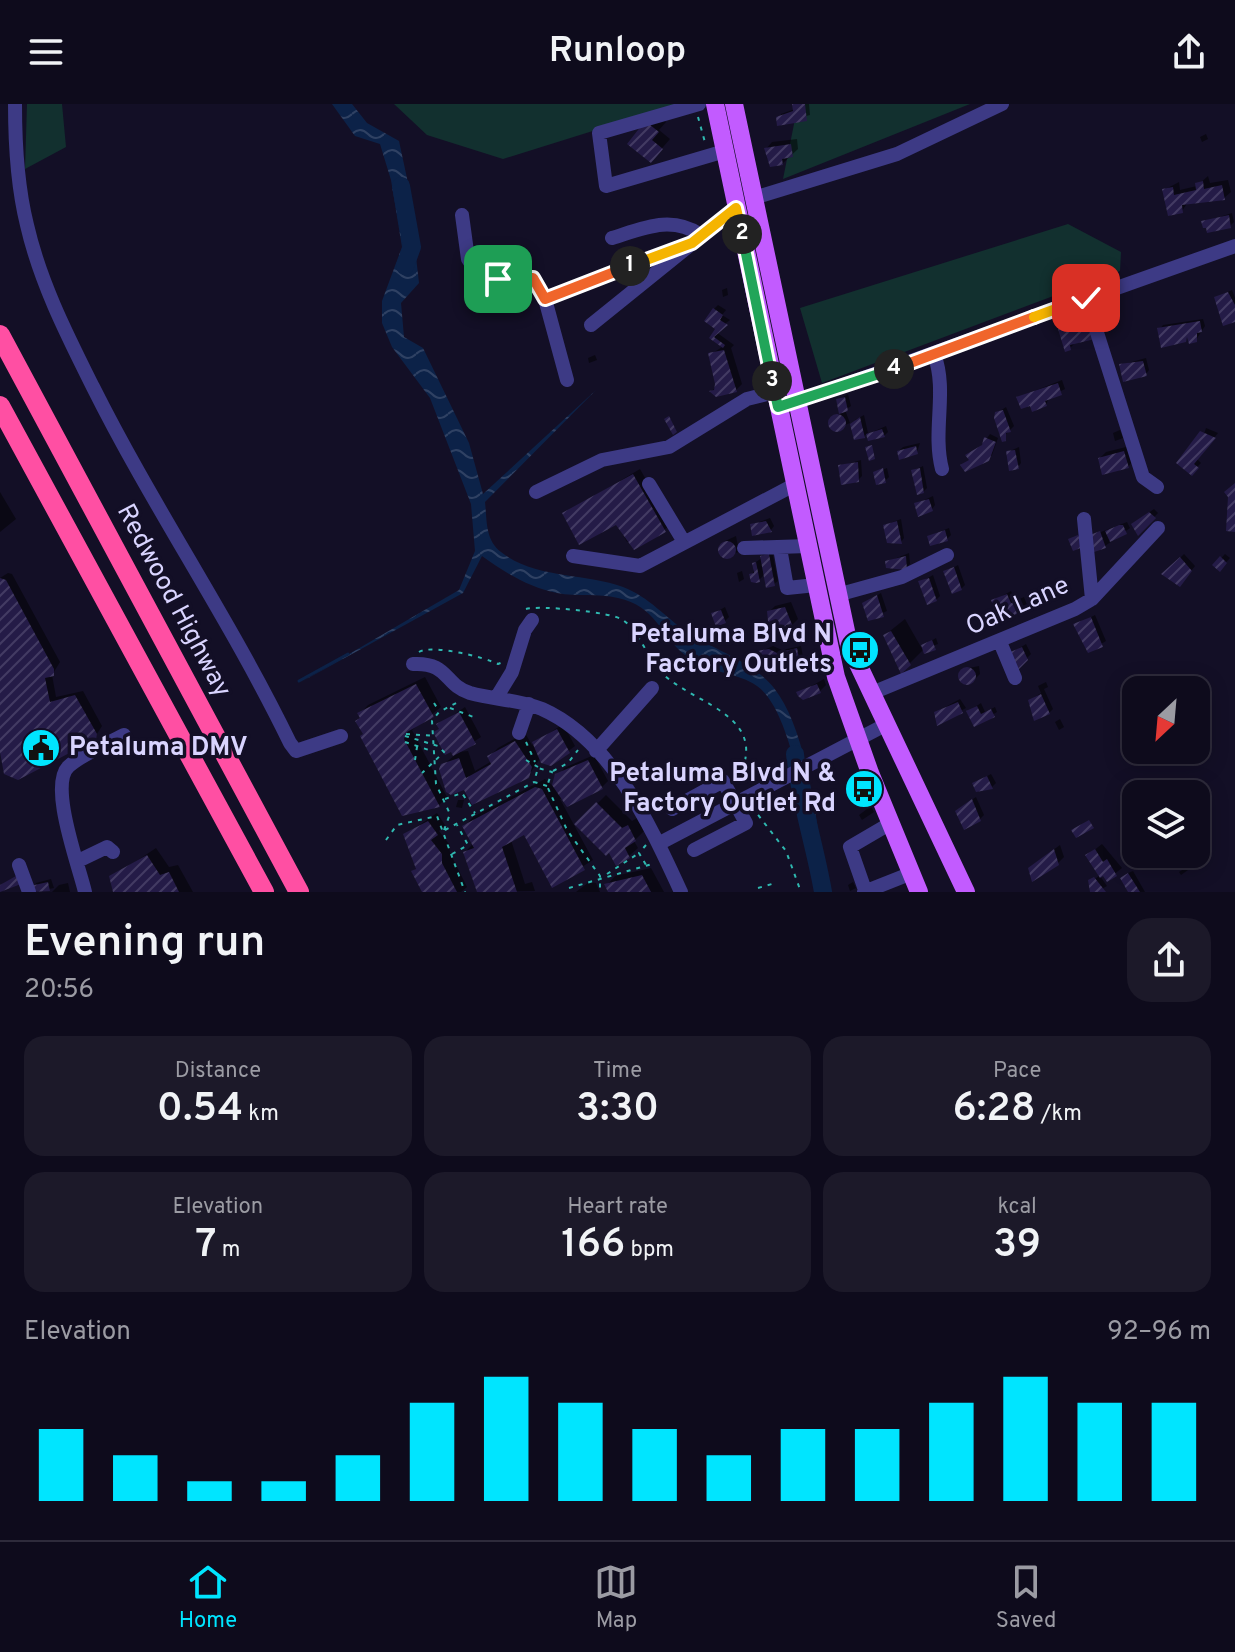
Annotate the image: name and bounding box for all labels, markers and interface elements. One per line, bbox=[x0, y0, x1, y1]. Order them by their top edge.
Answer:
text: Runloop bbox=[549, 29, 686, 75]
icon: menu bbox=[24, 30, 68, 74]
icon: share bbox=[1167, 30, 1211, 74]
pin: 2 bbox=[722, 214, 762, 254]
text: 2 bbox=[735, 220, 749, 247]
pin bbox=[464, 245, 532, 313]
pin: 1 bbox=[610, 246, 650, 286]
text: 1 bbox=[626, 252, 634, 279]
icon: arrive bbox=[476, 257, 520, 301]
pin bbox=[1052, 264, 1120, 332]
icon: check bbox=[1064, 276, 1108, 320]
pin: 4 bbox=[874, 349, 914, 389]
text: 4 bbox=[887, 355, 901, 382]
pin: 3 bbox=[752, 361, 792, 401]
text: 3 bbox=[765, 367, 779, 394]
street label: Redwood Highway bbox=[108, 499, 238, 703]
street label: Oak Lane bbox=[961, 570, 1075, 644]
place label: Petaluma Blvd N Factory Outlets bbox=[630, 619, 832, 682]
bus stop icon: Petaluma Blvd N Factory Outlets bbox=[839, 629, 881, 671]
north arrow bbox=[1122, 676, 1210, 764]
map controls bbox=[1122, 676, 1210, 868]
public building icon: Petaluma DMV bbox=[20, 727, 62, 769]
place label: Petaluma DMV bbox=[69, 732, 248, 765]
place label: Petaluma Blvd N & Factory Outlet Rd bbox=[609, 758, 836, 821]
bus stop icon: Petaluma Blvd N & Factory Outlet Rd bbox=[843, 768, 885, 810]
button: layers bbox=[1122, 780, 1210, 868]
text: Evening run bbox=[24, 916, 265, 972]
button: share bbox=[1127, 918, 1211, 1002]
text: 20:56 bbox=[24, 974, 94, 1007]
text: Distance bbox=[175, 1058, 261, 1085]
text: Time bbox=[593, 1058, 642, 1085]
text: Pace bbox=[993, 1058, 1041, 1085]
text: 0.54 bbox=[157, 1085, 243, 1135]
text: 3:30 bbox=[576, 1085, 659, 1135]
text: 6:28 bbox=[952, 1085, 1036, 1135]
text: km bbox=[243, 1101, 279, 1128]
text: /km bbox=[1036, 1101, 1082, 1128]
text: Elevation bbox=[173, 1194, 263, 1221]
text: Heart rate bbox=[567, 1194, 668, 1221]
text: kcal bbox=[998, 1194, 1037, 1221]
text: 7 bbox=[195, 1221, 217, 1271]
text: 166 bbox=[561, 1221, 625, 1271]
text: 39 bbox=[993, 1221, 1041, 1271]
text: m bbox=[217, 1237, 240, 1264]
text: bpm bbox=[625, 1237, 674, 1264]
text: Elevation bbox=[24, 1316, 131, 1349]
text: 92–96 m bbox=[1107, 1316, 1211, 1349]
tab: Home bbox=[179, 1560, 237, 1635]
tab: Map bbox=[594, 1560, 638, 1635]
tab: Saved bbox=[996, 1560, 1056, 1635]

